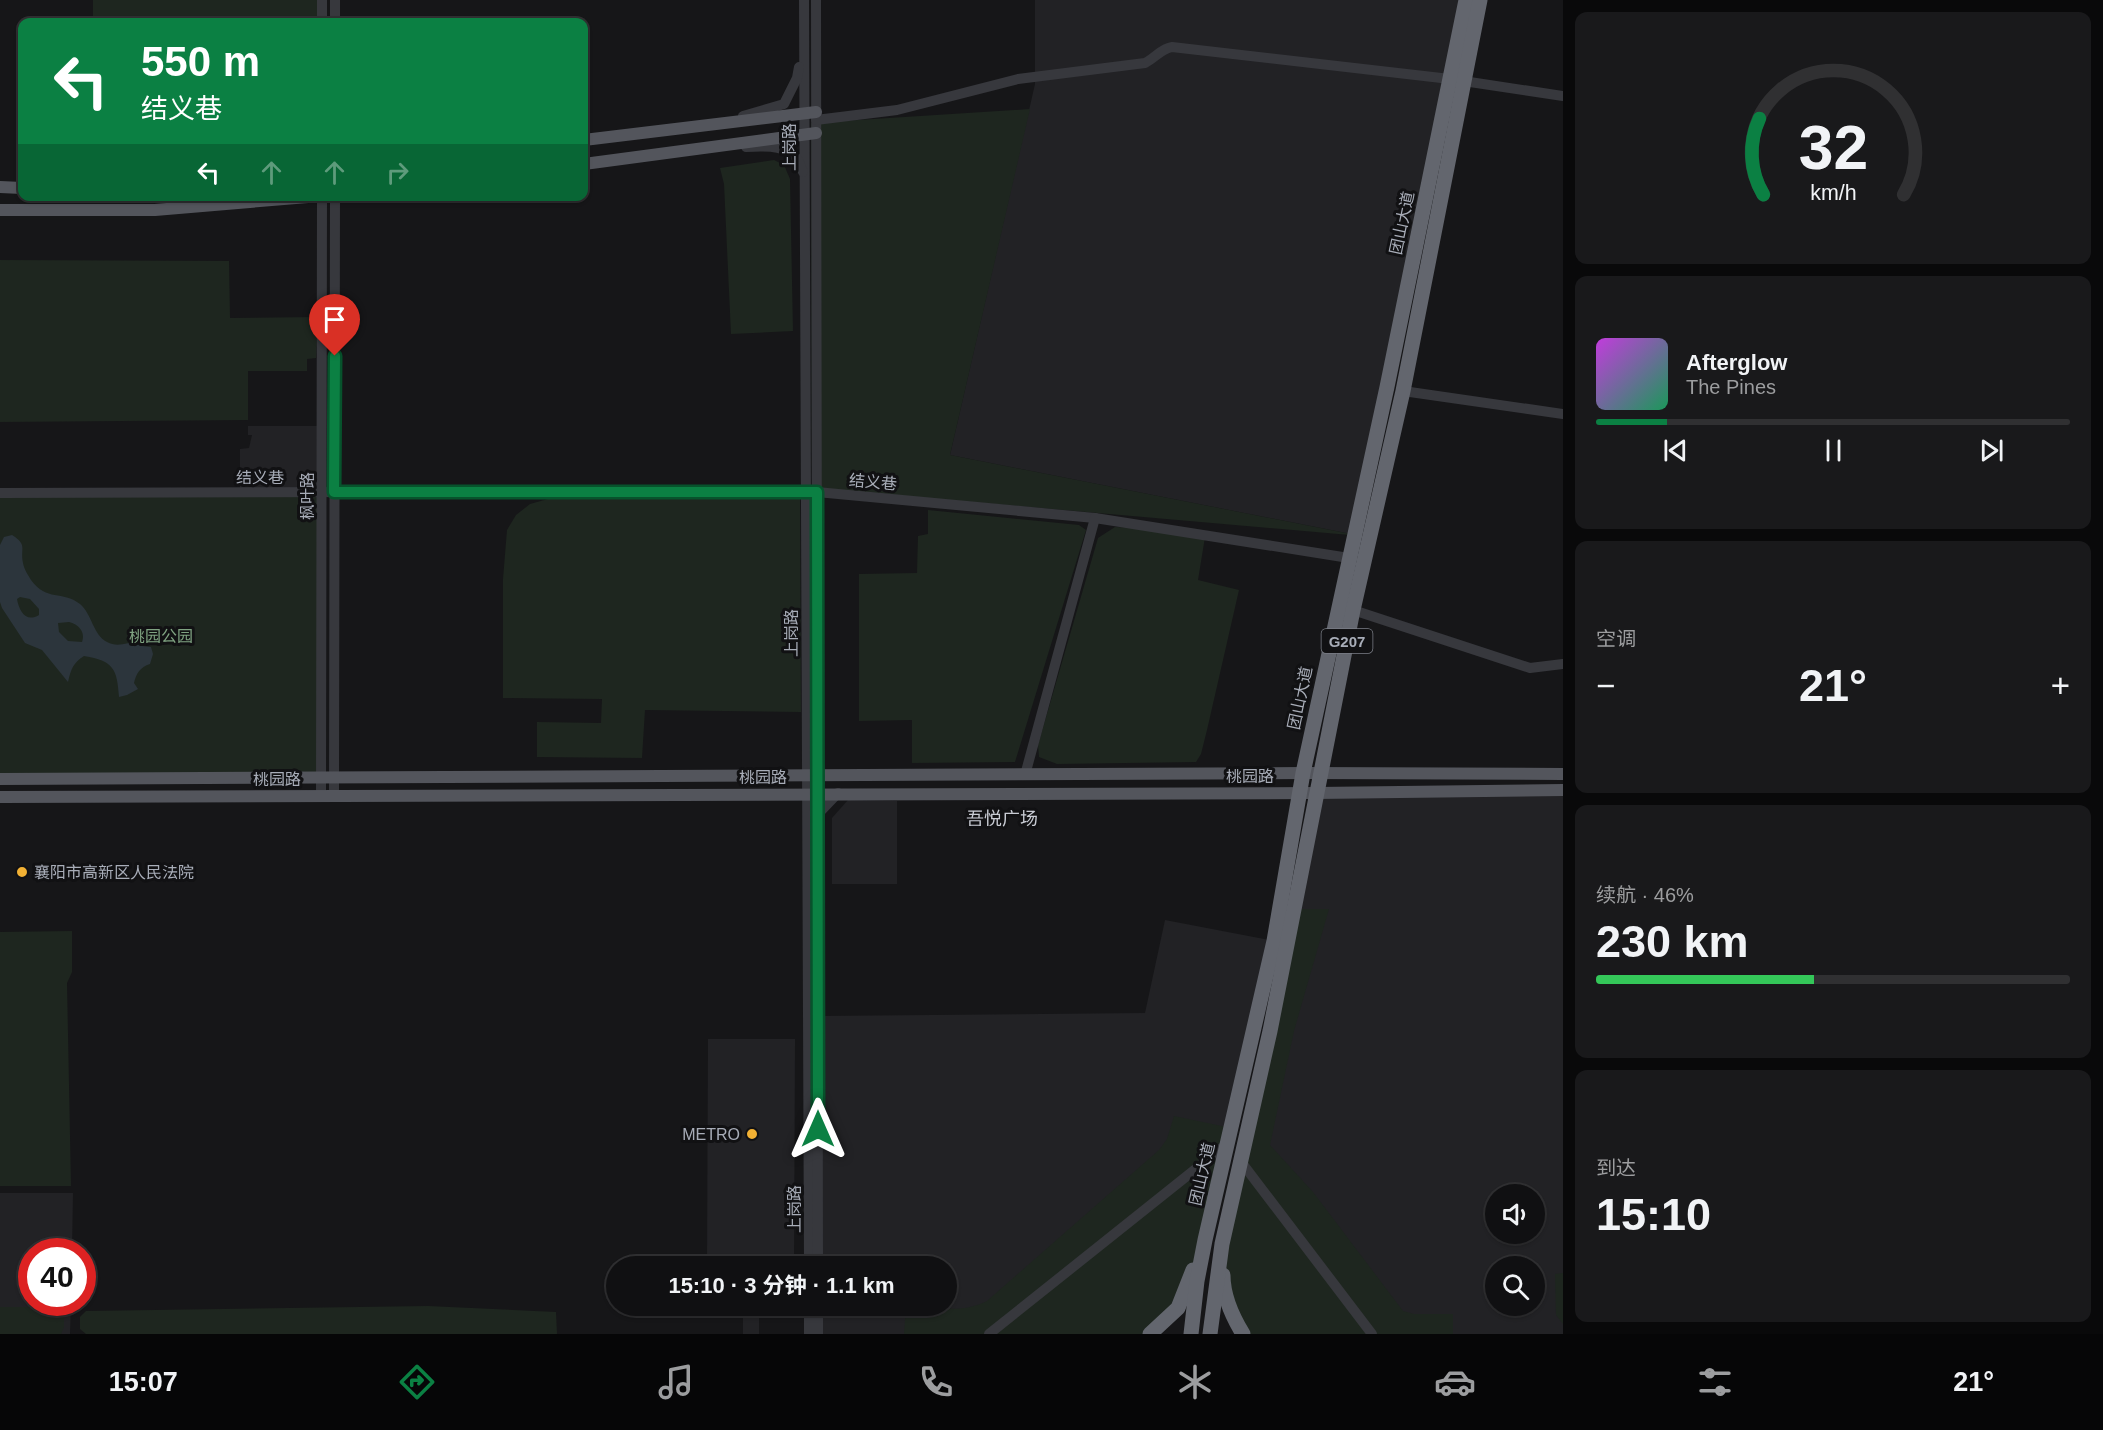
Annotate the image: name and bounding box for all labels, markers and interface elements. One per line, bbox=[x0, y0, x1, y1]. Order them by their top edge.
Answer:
text: 550 m bbox=[141, 38, 260, 85]
icon: left bbox=[42, 42, 120, 120]
text: 结义巷 bbox=[141, 94, 222, 124]
text: 32 bbox=[1798, 113, 1868, 182]
street label: 上岗路 bbox=[781, 123, 798, 171]
icon: left bbox=[192, 156, 225, 189]
icon: ahead bbox=[255, 156, 288, 189]
icon: ahead bbox=[318, 156, 351, 189]
icon: right bbox=[381, 156, 414, 189]
text: km/h bbox=[1810, 182, 1856, 206]
street label: 团山大道 bbox=[1387, 190, 1417, 256]
pin bbox=[309, 294, 360, 356]
icon: arrive bbox=[318, 303, 351, 336]
text: Afterglow bbox=[1686, 350, 1787, 375]
text: The Pines bbox=[1686, 376, 1776, 398]
icon: previous bbox=[1659, 434, 1692, 467]
icon: pause bbox=[1817, 434, 1850, 467]
icon: next bbox=[1975, 434, 2008, 467]
street label: 结义巷 bbox=[236, 469, 284, 486]
street label: 结义巷 bbox=[848, 471, 898, 493]
street label: 枫叶路 bbox=[299, 472, 316, 520]
street label: 上岗路 bbox=[783, 609, 800, 657]
park label: 桃园公园 bbox=[129, 628, 193, 645]
text: 空调 bbox=[1596, 628, 1636, 650]
road number: G207 bbox=[1322, 629, 1372, 653]
text: 21° bbox=[1799, 660, 1867, 711]
street label: 团山大道 bbox=[1285, 665, 1315, 731]
text: − bbox=[1596, 667, 1615, 704]
text: + bbox=[2051, 667, 2070, 704]
street label: 桃园路 bbox=[1226, 768, 1274, 785]
street label: 桃园路 bbox=[739, 769, 787, 786]
street label: 桃园路 bbox=[253, 771, 301, 788]
district label: 吾悦广场 bbox=[966, 809, 1038, 829]
place label: 襄阳市高新区人民法院 bbox=[34, 864, 194, 881]
marker: 襄阳市高新区人民法院 bbox=[15, 865, 29, 879]
text: 续航 · 46% bbox=[1596, 884, 1694, 906]
text: 230 km bbox=[1596, 916, 1749, 967]
position arrow bbox=[786, 1097, 850, 1161]
place label: METRO bbox=[682, 1126, 740, 1143]
marker: METRO bbox=[745, 1127, 759, 1141]
street label: 团山大道 bbox=[1187, 1141, 1217, 1207]
text: 到达 bbox=[1596, 1157, 1636, 1179]
map controls bbox=[1485, 1184, 1545, 1316]
button: sound bbox=[1485, 1184, 1545, 1244]
street label: 上岗路 bbox=[786, 1185, 803, 1233]
text: 15:10 bbox=[1596, 1189, 1711, 1240]
speed limit sign: 40 bbox=[18, 1238, 96, 1316]
button: search bbox=[1485, 1256, 1545, 1316]
text: 15:10 · 3 分钟 · 1.1 km bbox=[668, 1273, 895, 1298]
icon: directions bbox=[396, 1361, 438, 1403]
icon: music bbox=[655, 1361, 697, 1403]
icon: phone bbox=[915, 1361, 957, 1403]
icon: climate bbox=[1174, 1361, 1216, 1403]
icon: car bbox=[1434, 1361, 1476, 1403]
icon: filters bbox=[1694, 1361, 1736, 1403]
text: 15:07 bbox=[109, 1367, 178, 1397]
text: 21° bbox=[1953, 1367, 1994, 1397]

